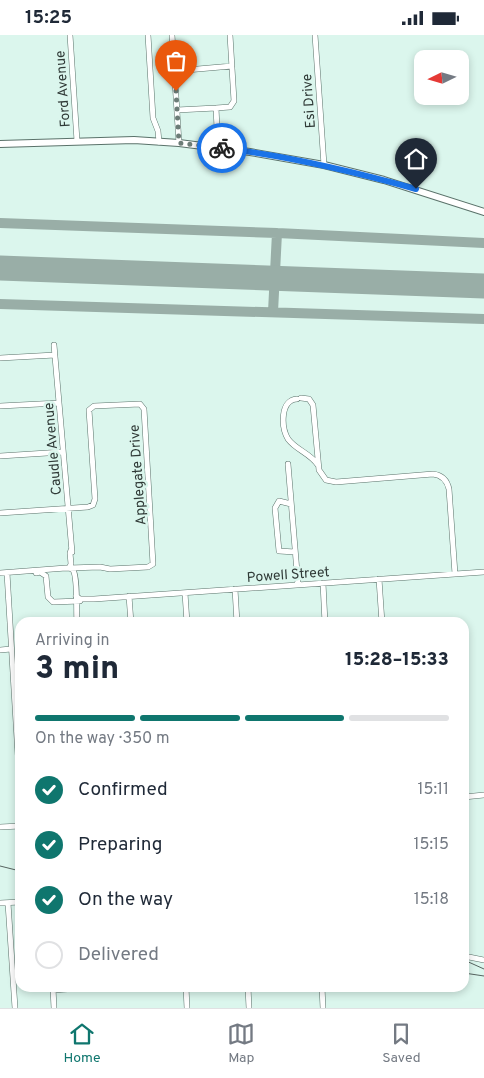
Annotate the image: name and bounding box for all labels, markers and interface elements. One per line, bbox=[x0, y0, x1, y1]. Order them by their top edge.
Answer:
text: 15:25 bbox=[25, 6, 72, 30]
pin bbox=[155, 40, 197, 91]
icon: bag bbox=[162, 47, 190, 75]
street label: Ford Avenue bbox=[52, 50, 75, 128]
north arrow bbox=[414, 50, 469, 105]
map controls bbox=[414, 50, 469, 105]
street label: Esi Drive bbox=[299, 73, 320, 129]
courier bbox=[197, 123, 247, 173]
icon: bike bbox=[208, 134, 236, 162]
pin bbox=[395, 138, 437, 189]
icon: home bbox=[402, 145, 430, 173]
street label: Caudle Avenue bbox=[41, 402, 66, 496]
street label: Applegate Drive bbox=[126, 424, 150, 526]
street label: Powell Street bbox=[246, 564, 330, 587]
text: Arriving in bbox=[35, 631, 110, 651]
text: 15:28–15:33 bbox=[345, 648, 449, 672]
text: 3 min bbox=[35, 650, 119, 690]
text: On the way · 350 m bbox=[35, 729, 170, 749]
icon: check bbox=[35, 776, 63, 804]
text: Confirmed bbox=[78, 778, 168, 802]
text: 15:11 bbox=[418, 780, 449, 800]
icon: check bbox=[35, 831, 63, 859]
text: Preparing bbox=[78, 833, 162, 857]
text: 15:15 bbox=[414, 835, 449, 855]
icon: check bbox=[35, 886, 63, 914]
text: On the way bbox=[78, 888, 173, 912]
text: 15:18 bbox=[414, 890, 449, 910]
text: Delivered bbox=[78, 943, 159, 967]
tab: Home bbox=[63, 1020, 101, 1067]
tab: Map bbox=[227, 1020, 255, 1067]
tab: Saved bbox=[382, 1020, 421, 1067]

